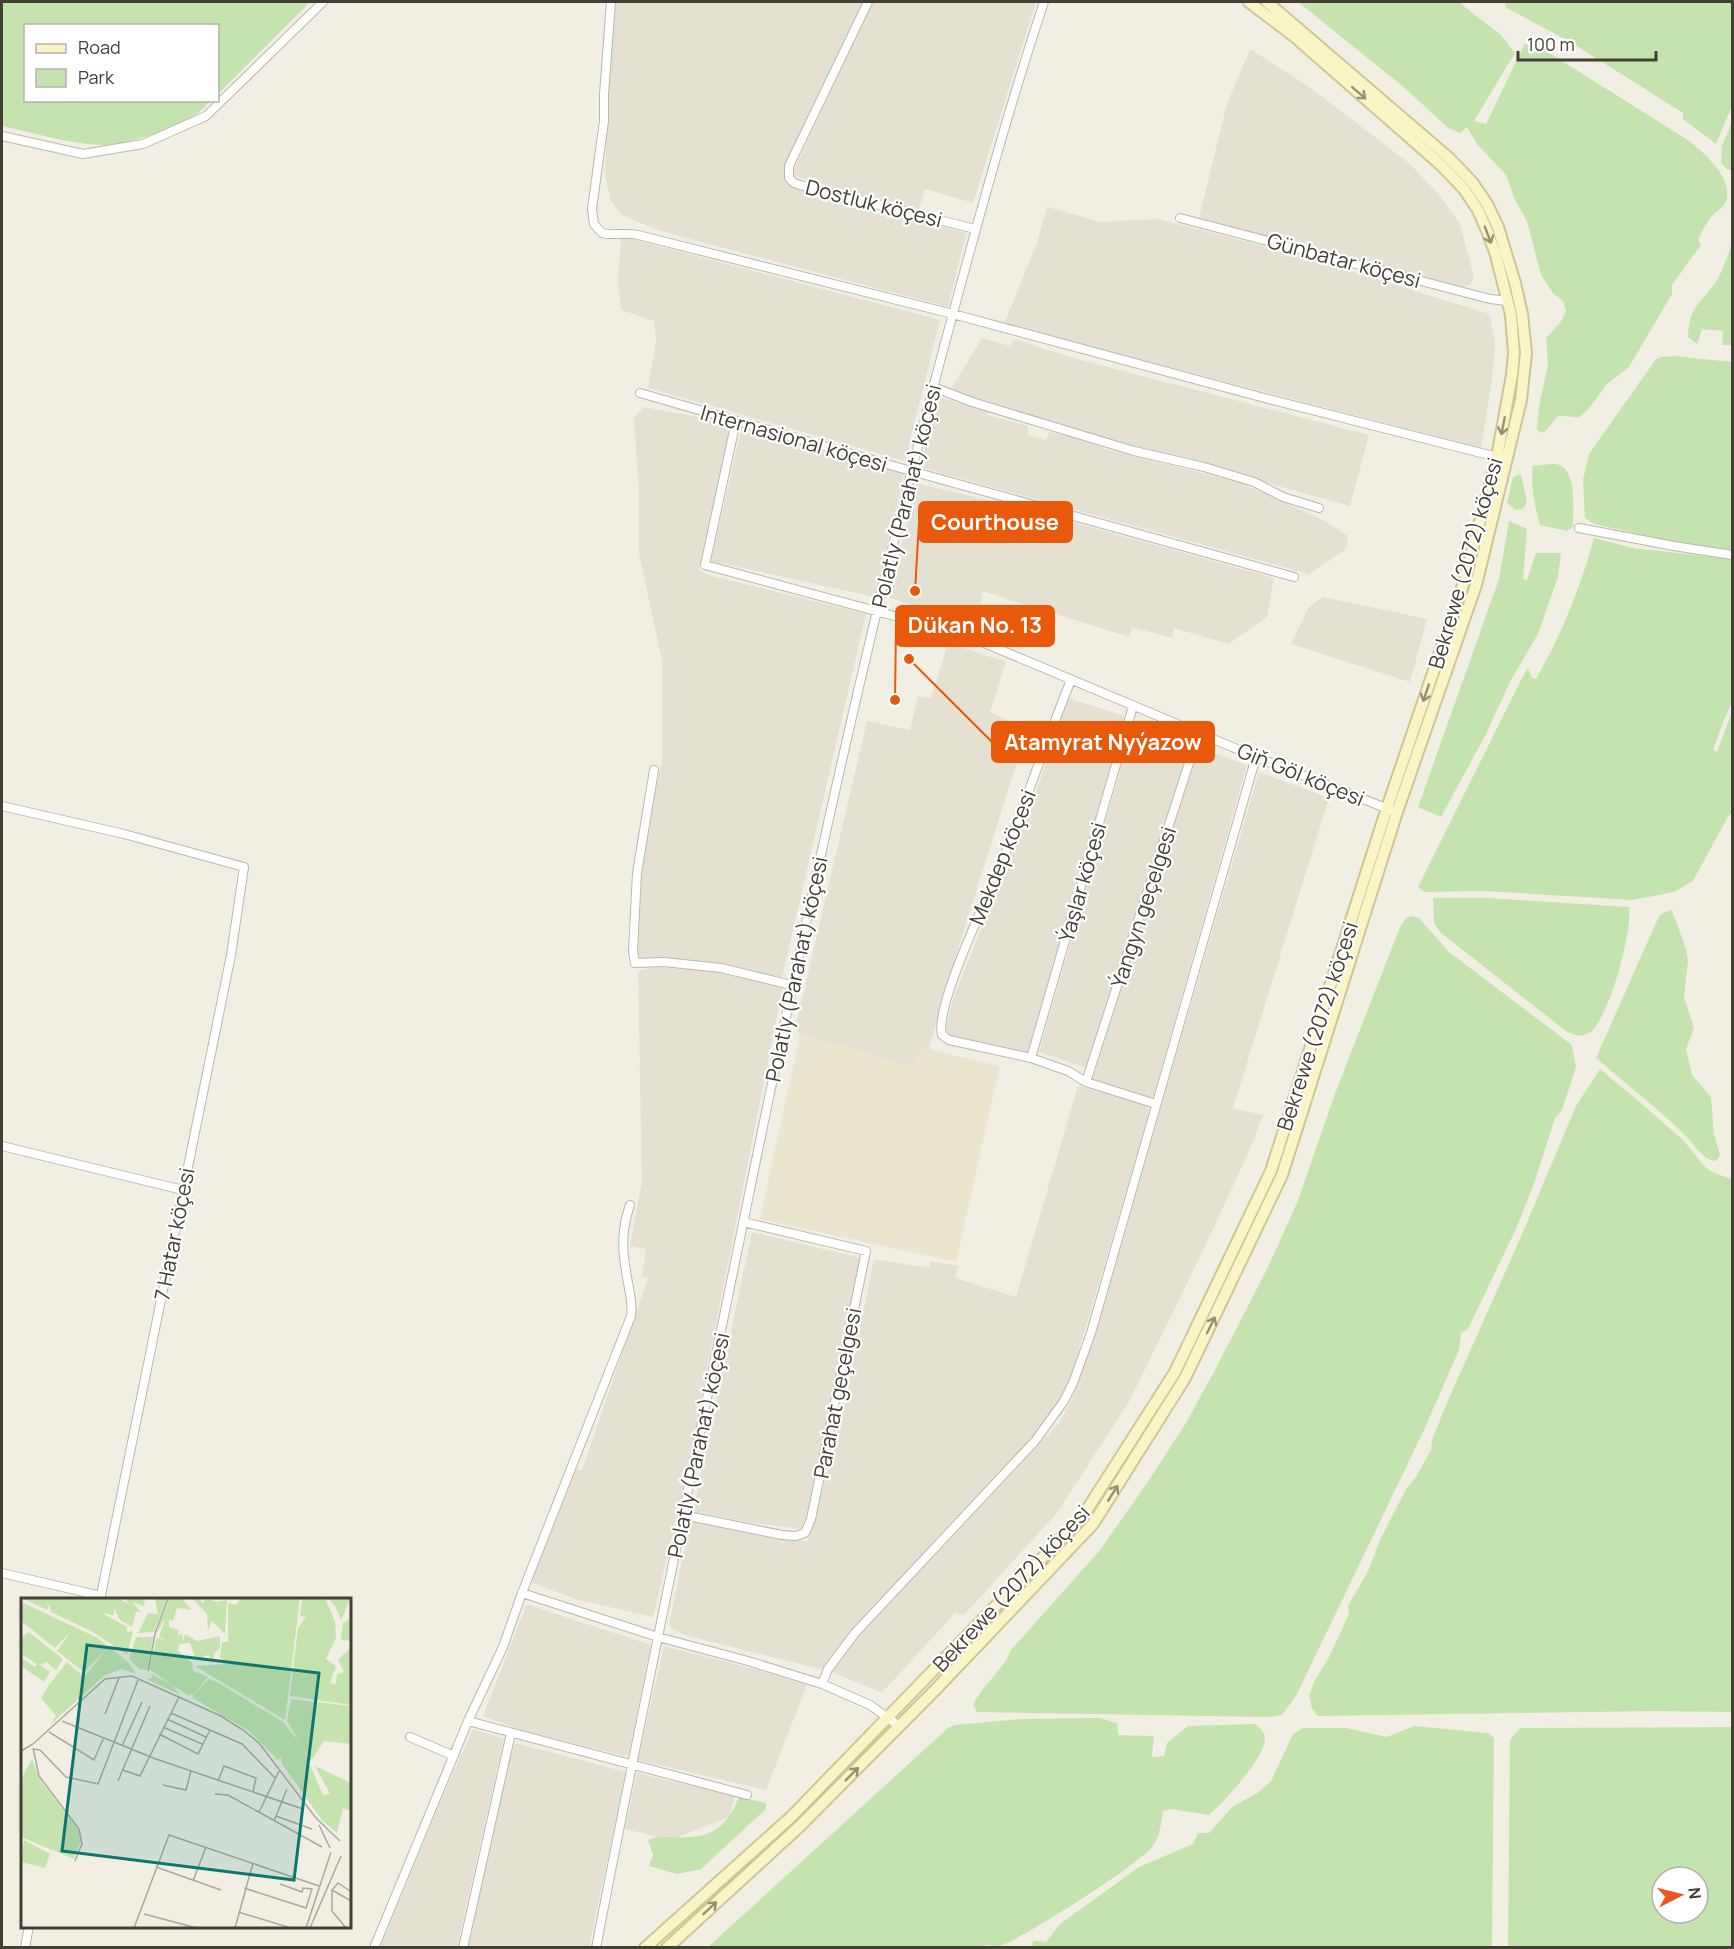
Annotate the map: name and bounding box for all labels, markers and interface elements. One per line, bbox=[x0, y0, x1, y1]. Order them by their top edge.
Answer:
legend bbox=[24, 24, 219, 102]
scale bar bbox=[1518, 24, 1656, 62]
text: 100 m bbox=[1527, 32, 1575, 56]
text: Road bbox=[78, 35, 121, 59]
text: Park bbox=[78, 65, 115, 89]
one-way arrow bbox=[1351, 86, 1366, 100]
street label: Dostluk köçesi bbox=[803, 172, 945, 234]
one-way arrow bbox=[1483, 225, 1494, 244]
street label: Günbatar köçesi bbox=[1264, 226, 1424, 294]
street label: Polatly (Parahat) köçesi bbox=[865, 381, 947, 611]
street label: Internasional köçesi bbox=[697, 398, 891, 478]
one-way arrow bbox=[1497, 415, 1508, 435]
street label: Bekrewe (2072) köçesi bbox=[1421, 454, 1509, 672]
callout: Courthouse bbox=[919, 502, 1072, 542]
text: Courthouse bbox=[931, 507, 1059, 537]
callout: Dükan No. 13 bbox=[896, 606, 1054, 646]
text: Dükan No. 13 bbox=[908, 610, 1042, 640]
one-way arrow bbox=[1420, 684, 1431, 703]
callout: Atamyrat Nyýazow bbox=[992, 722, 1214, 762]
text: Atamyrat Nyýazow bbox=[1004, 727, 1202, 757]
street label: Giň Göl köçesi bbox=[1233, 736, 1369, 812]
street label: Mekdep köçesi bbox=[962, 785, 1042, 929]
street label: Ýaşlar köçesi bbox=[1052, 819, 1112, 945]
street label: Ýangyn geçelgesi bbox=[1104, 823, 1182, 991]
street label: Polatly (Parahat) köçesi bbox=[758, 854, 834, 1084]
street label: Bekrewe (2072) köçesi bbox=[1270, 918, 1364, 1134]
street label: 7 Hatar köçesi bbox=[147, 1165, 201, 1303]
street label: Parahat geçelgesi bbox=[807, 1305, 867, 1481]
one-way arrow bbox=[1205, 1316, 1217, 1334]
street label: Polatly (Parahat) köçesi bbox=[660, 1330, 736, 1560]
one-way arrow bbox=[1107, 1485, 1119, 1502]
street label: Bekrewe (2072) köçesi bbox=[926, 1499, 1096, 1677]
inset map bbox=[21, 1598, 351, 1928]
one-way arrow bbox=[844, 1766, 859, 1781]
north arrow bbox=[1650, 1865, 1710, 1925]
text: N bbox=[1683, 1886, 1707, 1900]
one-way arrow bbox=[703, 1901, 718, 1915]

